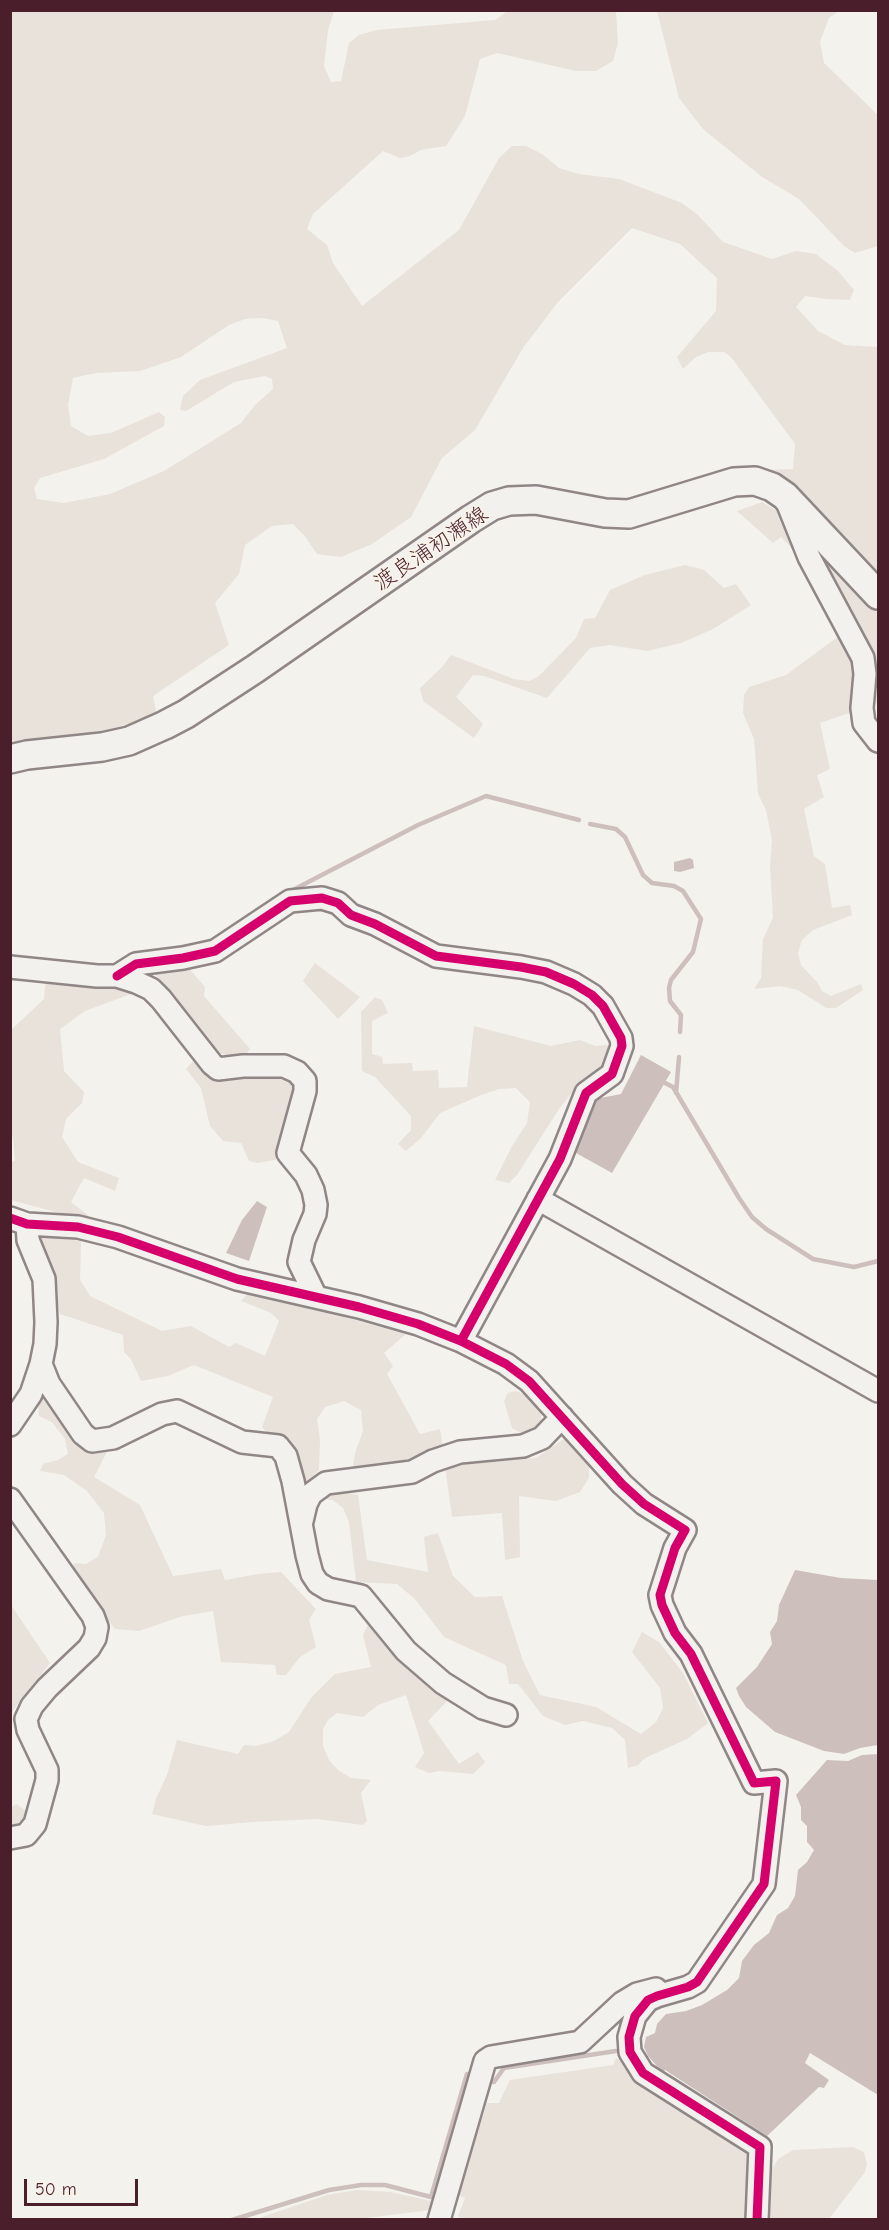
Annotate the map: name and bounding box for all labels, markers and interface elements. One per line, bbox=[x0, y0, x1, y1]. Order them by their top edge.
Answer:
street label: 渡良浦初瀬線 bbox=[369, 501, 493, 597]
scale bar bbox=[27, 2167, 141, 2205]
text: 50 m bbox=[35, 2179, 77, 2200]

